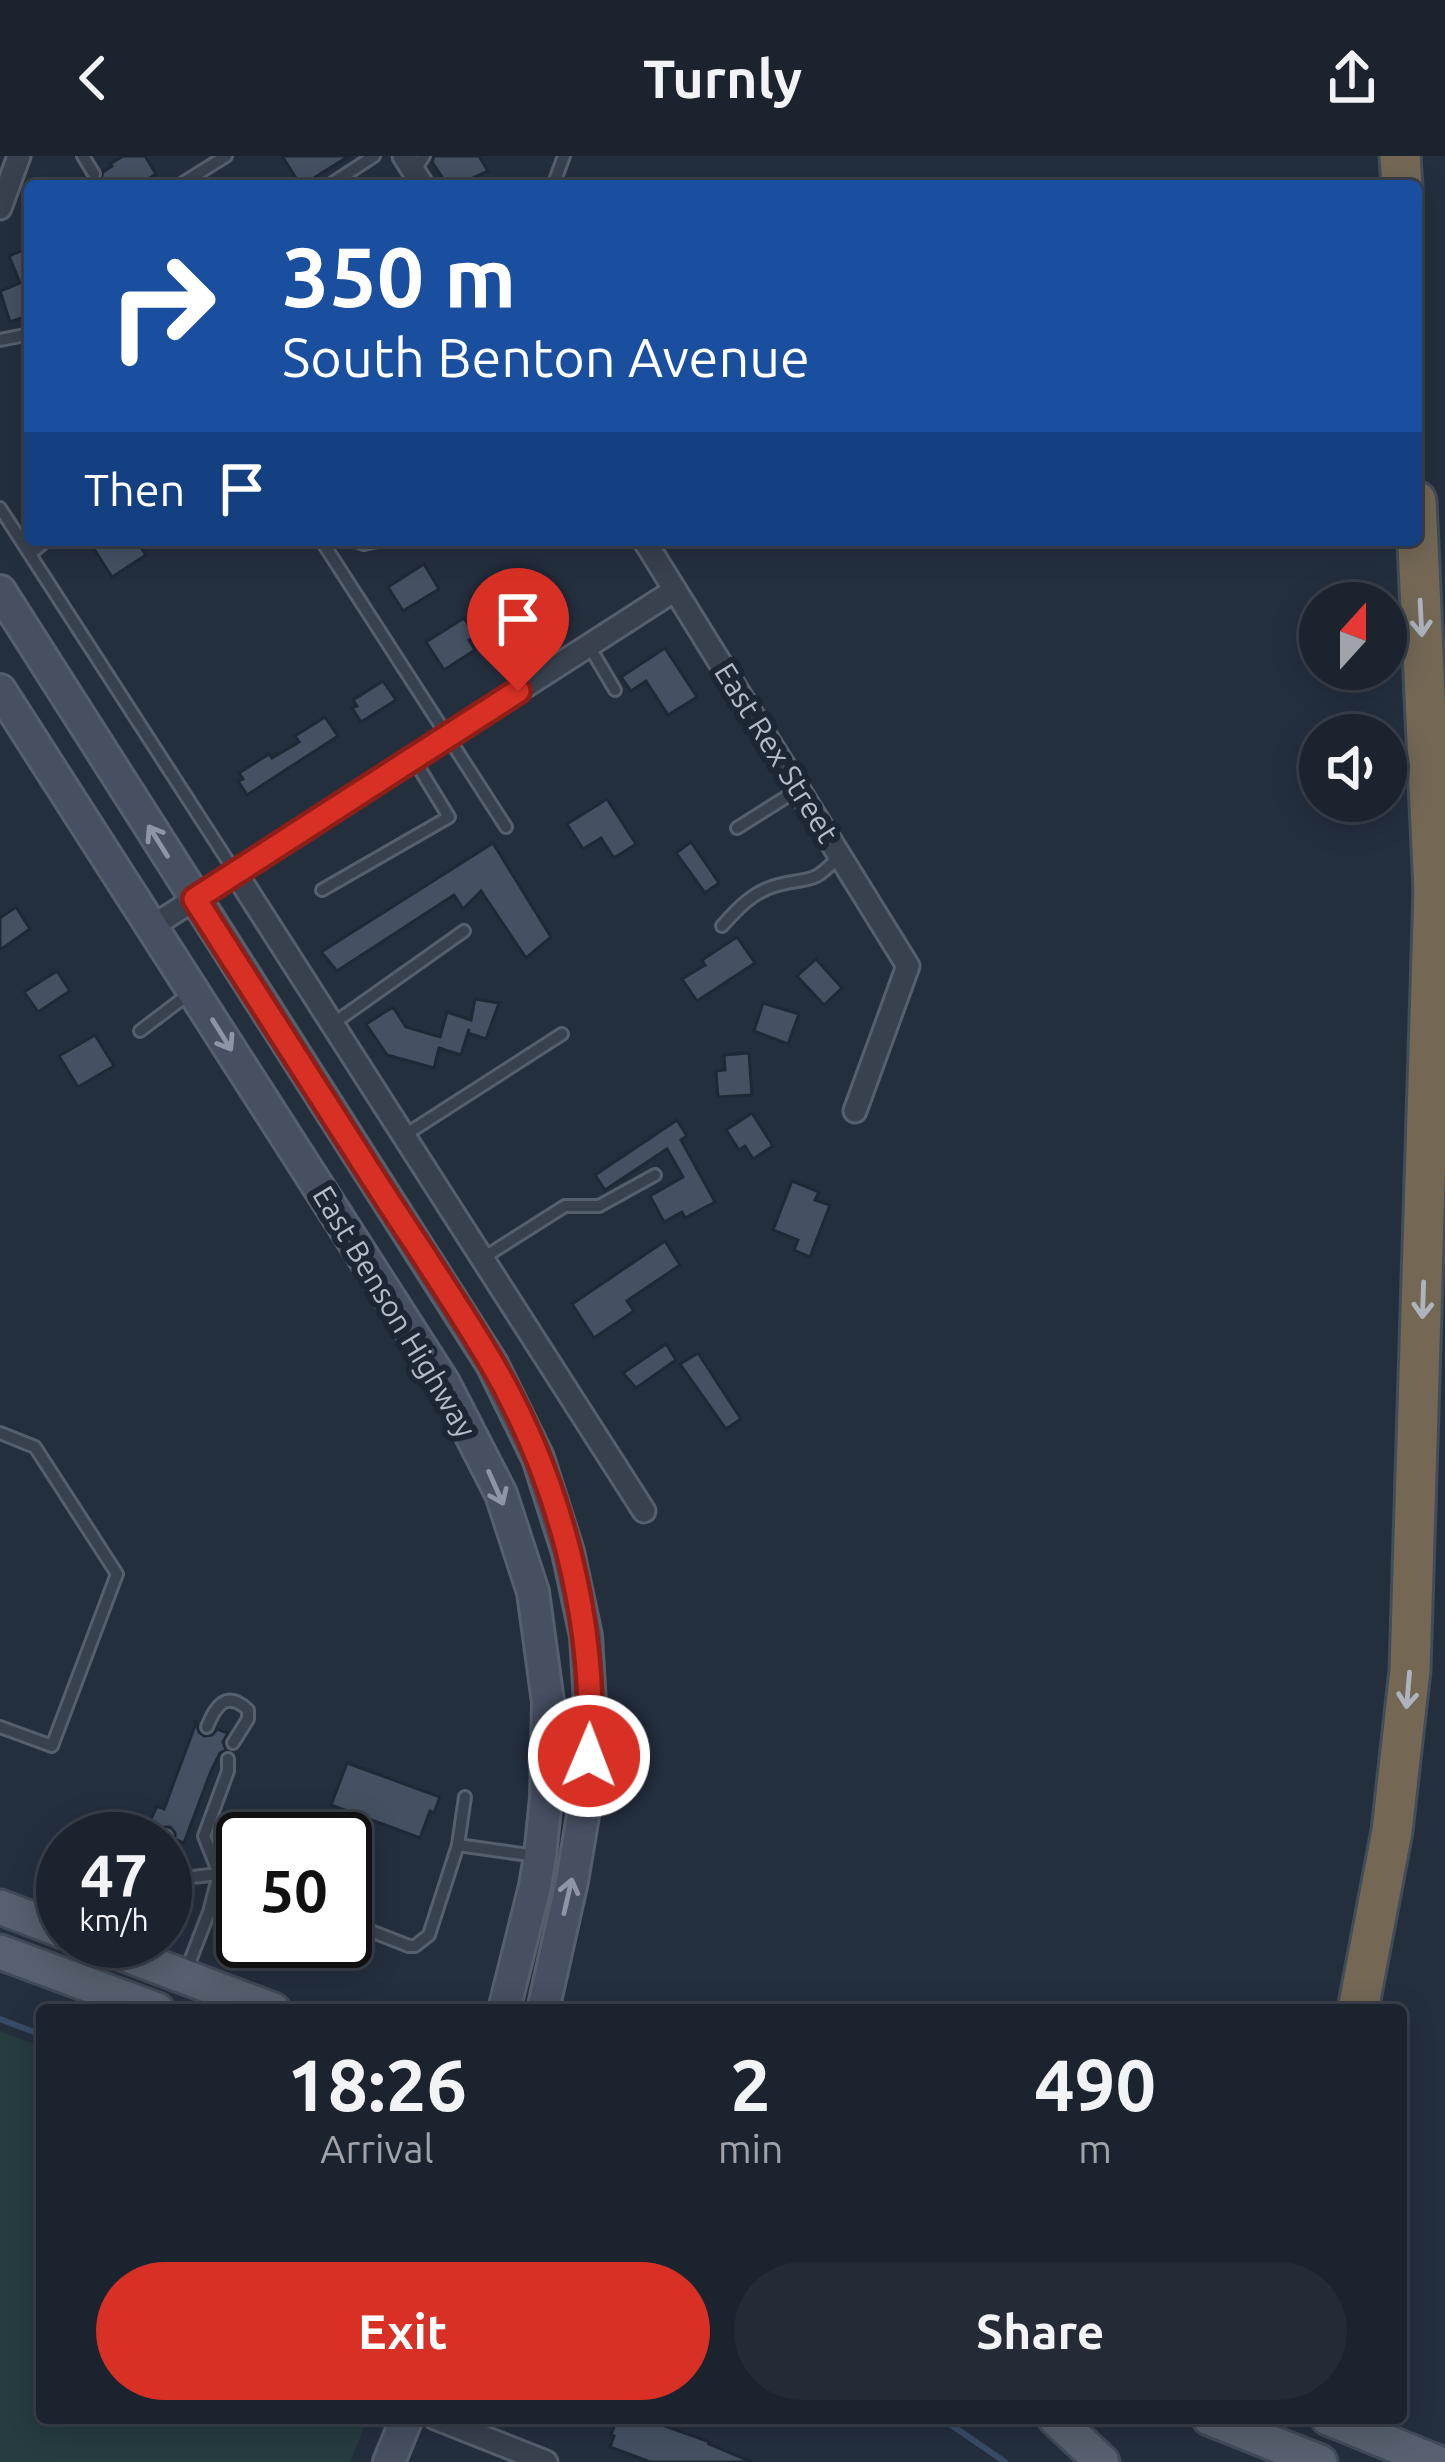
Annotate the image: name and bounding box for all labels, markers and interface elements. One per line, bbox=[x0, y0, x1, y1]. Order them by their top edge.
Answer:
icon: back bbox=[60, 45, 126, 111]
icon: share bbox=[1319, 45, 1385, 111]
text: Turnly bbox=[643, 48, 802, 108]
icon: right bbox=[84, 228, 240, 384]
text: 350 m bbox=[282, 229, 516, 323]
text: South Benton Avenue bbox=[282, 327, 810, 387]
icon: arrive bbox=[209, 456, 275, 522]
text: Then bbox=[84, 464, 185, 515]
pin bbox=[467, 568, 569, 691]
north arrow bbox=[1299, 582, 1407, 690]
map controls bbox=[1299, 582, 1407, 822]
icon: arrive bbox=[485, 586, 551, 652]
one-way arrow bbox=[1410, 597, 1433, 636]
street label: East Rex Street bbox=[708, 657, 846, 849]
button: sound bbox=[1299, 714, 1407, 822]
one-way arrow bbox=[146, 824, 170, 858]
one-way arrow bbox=[210, 1018, 235, 1052]
street label: East Benson Highway bbox=[306, 1180, 483, 1443]
one-way arrow bbox=[1411, 1280, 1434, 1319]
one-way arrow bbox=[486, 1469, 508, 1505]
one-way arrow bbox=[1396, 1670, 1419, 1709]
position arrow bbox=[526, 1693, 652, 1819]
speed limit sign: 50 bbox=[216, 1812, 372, 1968]
text: 47 bbox=[80, 1841, 148, 1908]
one-way arrow bbox=[558, 1877, 581, 1915]
text: km/h bbox=[79, 1903, 149, 1937]
text: 18:26 bbox=[287, 2044, 467, 2125]
text: 2 bbox=[730, 2044, 771, 2125]
text: 490 bbox=[1034, 2044, 1156, 2125]
text: Arrival bbox=[320, 2127, 434, 2170]
text: min bbox=[718, 2127, 783, 2170]
text: m bbox=[1078, 2127, 1112, 2170]
button: Exit bbox=[96, 2262, 710, 2400]
button: Share bbox=[734, 2262, 1347, 2400]

